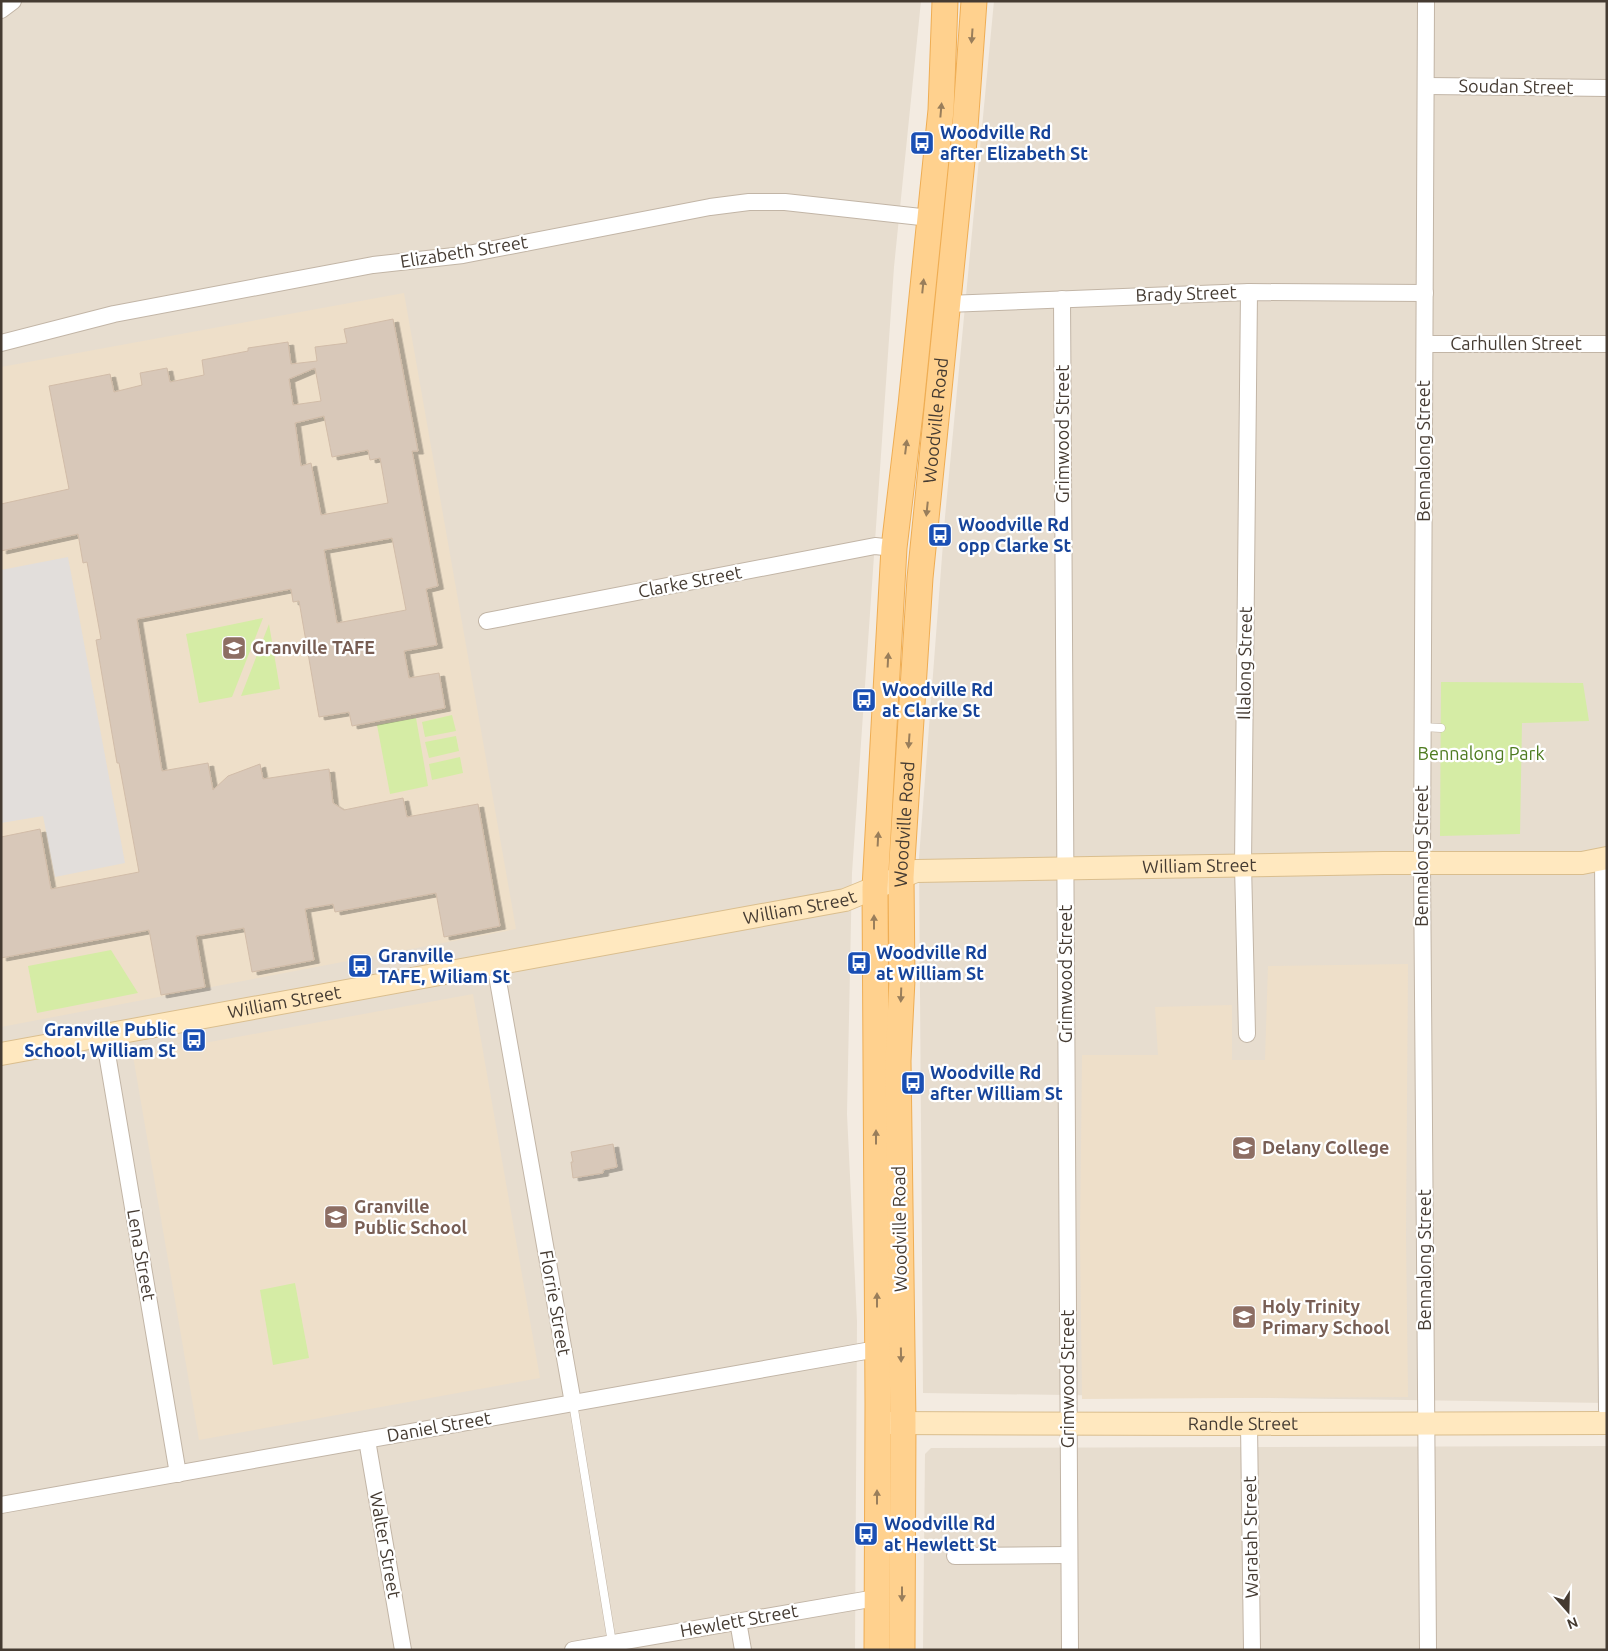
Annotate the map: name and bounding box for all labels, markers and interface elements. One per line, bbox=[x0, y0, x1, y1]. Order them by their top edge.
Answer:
one-way arrow bbox=[967, 29, 975, 45]
street label: Soudan Street bbox=[1459, 75, 1574, 97]
one-way arrow bbox=[937, 102, 945, 118]
place label: Woodville Rd after Elizabeth St bbox=[940, 122, 1088, 163]
bus stop icon: Woodville Rd after Elizabeth St bbox=[909, 130, 935, 156]
street label: Elizabeth Street bbox=[399, 231, 529, 271]
one-way arrow bbox=[919, 278, 927, 294]
street label: Brady Street bbox=[1135, 281, 1237, 305]
street label: Carhullen Street bbox=[1450, 333, 1582, 353]
street label: Woodville Road bbox=[919, 357, 951, 484]
street label: Grimwood Street bbox=[1052, 365, 1072, 503]
street label: Bennalong Street bbox=[1413, 380, 1433, 522]
one-way arrow bbox=[902, 439, 910, 455]
one-way arrow bbox=[923, 502, 931, 518]
place label: Woodville Rd opp Clarke St bbox=[958, 514, 1071, 555]
bus stop icon: Woodville Rd opp Clarke St bbox=[927, 522, 953, 548]
street label: Clarke Street bbox=[636, 561, 743, 601]
street label: Illalong Street bbox=[1233, 606, 1255, 720]
school or university icon: Granville TAFE bbox=[221, 635, 247, 661]
place label: Granville TAFE bbox=[252, 637, 375, 657]
one-way arrow bbox=[884, 651, 892, 667]
place label: Woodville Rd at Clarke St bbox=[882, 679, 993, 720]
bus stop icon: Woodville Rd at Clarke St bbox=[851, 687, 877, 713]
one-way arrow bbox=[905, 733, 913, 749]
park label: Bennalong Park bbox=[1418, 743, 1544, 763]
street label: Woodville Road bbox=[890, 761, 917, 887]
street label: Bennalong Street bbox=[1411, 785, 1431, 927]
one-way arrow bbox=[874, 831, 882, 847]
street label: William Street bbox=[1142, 854, 1257, 876]
street label: William Street bbox=[742, 886, 859, 927]
street label: Grimwood Street bbox=[1055, 905, 1075, 1043]
one-way arrow bbox=[870, 914, 878, 930]
place label: Woodville Rd at William St bbox=[876, 942, 987, 983]
place label: Granville TAFE, Wiliam St bbox=[378, 945, 511, 986]
bus stop icon: Woodville Rd at William St bbox=[846, 950, 872, 976]
bus stop icon: Granville TAFE, Wiliam St bbox=[347, 953, 373, 979]
street label: William Street bbox=[226, 981, 342, 1021]
one-way arrow bbox=[897, 988, 905, 1004]
place label: Granville Public School, William St bbox=[24, 1019, 176, 1060]
bus stop icon: Granville Public School, William St bbox=[181, 1027, 207, 1053]
place label: Woodville Rd after William St bbox=[930, 1062, 1063, 1103]
bus stop icon: Woodville Rd after William St bbox=[900, 1070, 926, 1096]
one-way arrow bbox=[872, 1129, 880, 1145]
school or university icon: Delany College bbox=[1231, 1135, 1257, 1161]
place label: Delany College bbox=[1262, 1137, 1389, 1157]
street label: Woodville Road bbox=[888, 1166, 910, 1292]
street label: Bennalong Street bbox=[1414, 1189, 1434, 1331]
place label: Granville Public School bbox=[354, 1196, 468, 1237]
school or university icon: Granville Public School bbox=[323, 1204, 349, 1230]
street label: Lena Street bbox=[124, 1207, 160, 1302]
street label: Florrie Street bbox=[537, 1248, 575, 1357]
one-way arrow bbox=[873, 1292, 881, 1308]
place label: Holy Trinity Primary School bbox=[1262, 1296, 1390, 1337]
school or university icon: Holy Trinity Primary School bbox=[1231, 1304, 1257, 1330]
street label: Grimwood Street bbox=[1057, 1310, 1077, 1448]
one-way arrow bbox=[898, 1347, 906, 1363]
street label: Daniel Street bbox=[385, 1407, 493, 1445]
street label: Randle Street bbox=[1188, 1413, 1298, 1433]
street label: Waratah Street bbox=[1239, 1476, 1261, 1598]
one-way arrow bbox=[873, 1488, 881, 1504]
street label: Walter Street bbox=[367, 1490, 405, 1600]
place label: Woodville Rd at Hewlett St bbox=[884, 1513, 997, 1554]
bus stop icon: Woodville Rd at Hewlett St bbox=[853, 1521, 879, 1547]
one-way arrow bbox=[898, 1586, 906, 1602]
north arrow bbox=[1543, 1586, 1593, 1636]
street label: Hewlett Street bbox=[678, 1600, 799, 1640]
text: N bbox=[1565, 1614, 1580, 1633]

